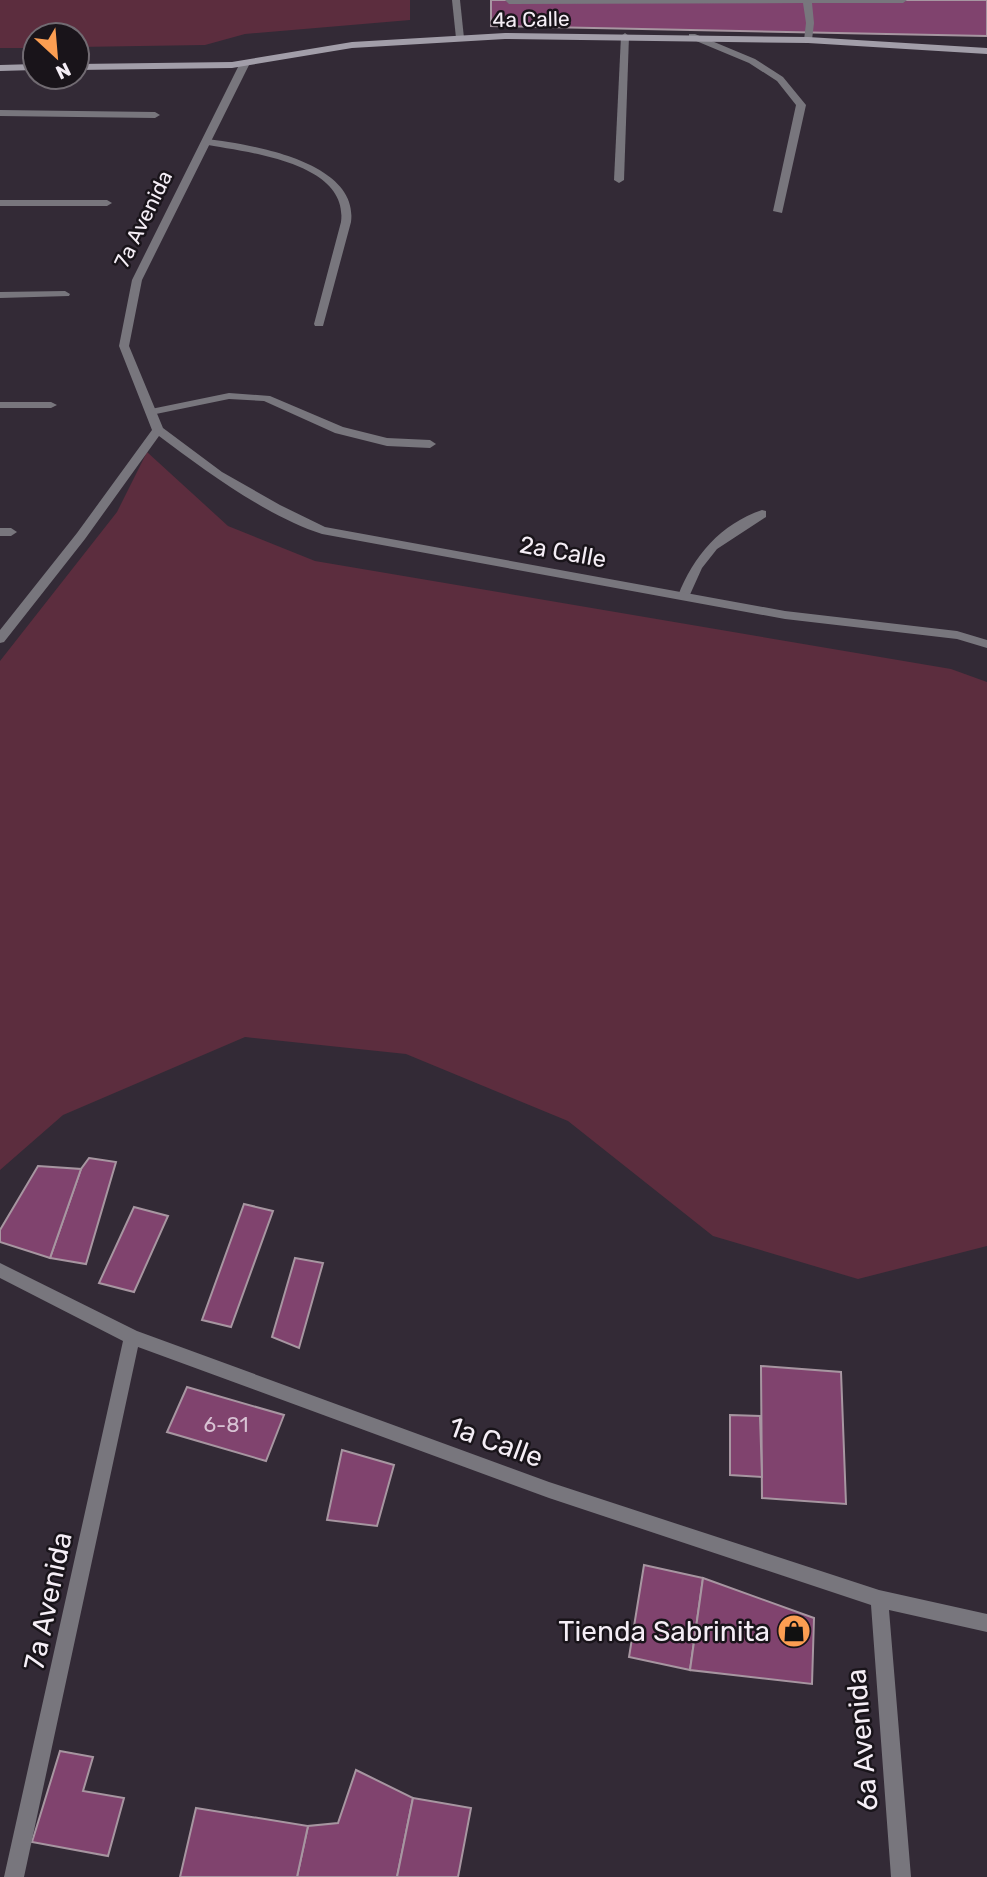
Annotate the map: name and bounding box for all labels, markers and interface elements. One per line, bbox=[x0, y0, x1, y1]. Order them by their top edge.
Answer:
street label: 4a Calle bbox=[492, 6, 570, 32]
north arrow bbox=[21, 21, 91, 91]
text: N bbox=[52, 57, 74, 84]
street label: 7a Avenida bbox=[109, 166, 177, 272]
street label: 2a Calle bbox=[517, 531, 609, 573]
street label: 1a Calle bbox=[444, 1410, 548, 1474]
house number: 6-81 bbox=[203, 1412, 249, 1437]
street label: 7a Avenida bbox=[17, 1529, 79, 1673]
shop icon: Tienda Sabrinita bbox=[775, 1612, 813, 1650]
place label: Tienda Sabrinita bbox=[558, 1615, 770, 1648]
street label: 6a Avenida bbox=[839, 1667, 885, 1813]

